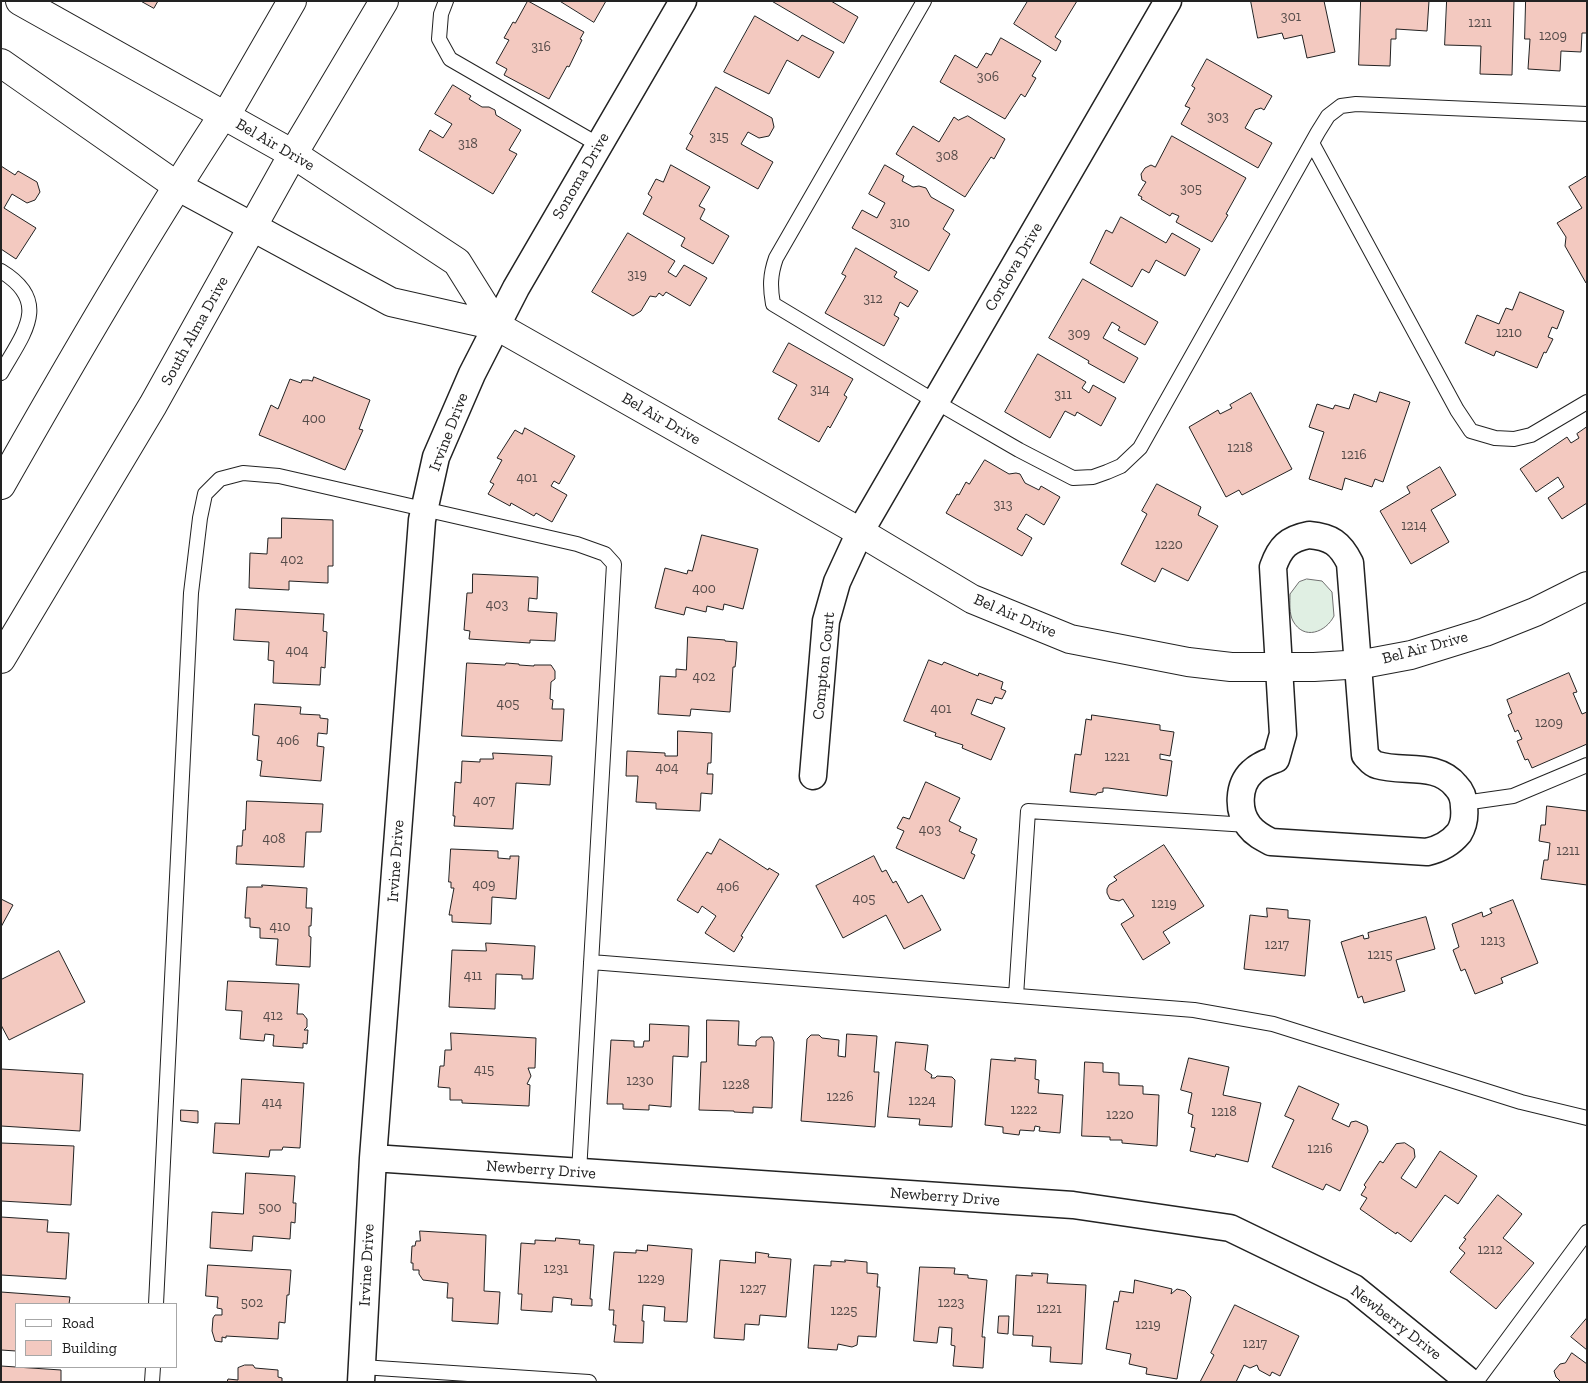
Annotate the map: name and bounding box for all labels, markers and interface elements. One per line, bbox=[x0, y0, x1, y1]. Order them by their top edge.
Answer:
house number: 301 bbox=[1281, 9, 1301, 25]
house number: 1211 bbox=[1468, 15, 1492, 31]
house number: 1209 bbox=[1539, 28, 1567, 44]
house number: 316 bbox=[531, 39, 551, 55]
house number: 306 bbox=[977, 69, 999, 85]
house number: 303 bbox=[1207, 109, 1229, 125]
street label: Bel Air Drive bbox=[232, 115, 318, 175]
street label: Sonoma Drive bbox=[548, 129, 614, 223]
house number: 315 bbox=[709, 129, 729, 145]
house number: 318 bbox=[458, 136, 478, 152]
house number: 308 bbox=[936, 148, 958, 164]
house number: 305 bbox=[1180, 181, 1202, 197]
house number: 310 bbox=[890, 215, 910, 231]
street label: Cordova Drive bbox=[981, 219, 1047, 315]
house number: 319 bbox=[627, 267, 647, 283]
street label: South Alma Drive bbox=[157, 273, 233, 389]
house number: 312 bbox=[863, 291, 883, 307]
house number: 1210 bbox=[1496, 325, 1522, 341]
house number: 309 bbox=[1068, 326, 1090, 342]
house number: 314 bbox=[810, 382, 830, 398]
house number: 311 bbox=[1054, 387, 1072, 403]
street label: Bel Air Drive bbox=[618, 389, 704, 449]
street label: Irvine Drive bbox=[425, 390, 473, 474]
house number: 400 bbox=[302, 411, 326, 427]
house number: 1218 bbox=[1227, 440, 1253, 456]
house number: 1216 bbox=[1341, 447, 1367, 463]
house number: 401 bbox=[517, 470, 537, 486]
house number: 313 bbox=[993, 497, 1013, 513]
house number: 1214 bbox=[1401, 518, 1427, 534]
house number: 1220 bbox=[1155, 537, 1183, 553]
house number: 402 bbox=[281, 552, 303, 568]
house number: 400 bbox=[692, 581, 716, 597]
street label: Bel Air Drive bbox=[971, 590, 1059, 642]
house number: 403 bbox=[486, 597, 508, 613]
street label: Compton Court bbox=[809, 611, 839, 721]
street label: Bel Air Drive bbox=[1380, 627, 1470, 669]
house number: 404 bbox=[285, 643, 309, 659]
house number: 402 bbox=[693, 669, 715, 685]
house number: 405 bbox=[497, 696, 519, 712]
house number: 401 bbox=[931, 701, 951, 717]
house number: 1209 bbox=[1535, 715, 1563, 731]
house number: 406 bbox=[276, 733, 300, 749]
house number: 1221 bbox=[1104, 749, 1130, 765]
house number: 404 bbox=[655, 760, 679, 776]
house number: 407 bbox=[473, 793, 495, 809]
street label: Irvine Drive bbox=[384, 819, 408, 903]
house number: 403 bbox=[919, 822, 941, 838]
house number: 408 bbox=[262, 831, 286, 847]
house number: 1211 bbox=[1556, 843, 1580, 859]
house number: 409 bbox=[472, 877, 496, 893]
house number: 406 bbox=[716, 879, 740, 895]
house number: 405 bbox=[853, 891, 875, 907]
house number: 1219 bbox=[1151, 896, 1177, 912]
house number: 410 bbox=[270, 919, 290, 935]
house number: 1213 bbox=[1481, 933, 1505, 949]
house number: 1217 bbox=[1265, 937, 1289, 953]
house number: 1215 bbox=[1367, 947, 1393, 963]
house number: 411 bbox=[464, 968, 482, 984]
house number: 412 bbox=[263, 1008, 283, 1024]
house number: 415 bbox=[474, 1062, 494, 1078]
house number: 1230 bbox=[626, 1073, 654, 1089]
house number: 1228 bbox=[722, 1077, 750, 1093]
house number: 1226 bbox=[826, 1089, 854, 1105]
house number: 1224 bbox=[908, 1093, 936, 1109]
house number: 414 bbox=[262, 1095, 282, 1111]
house number: 1222 bbox=[1010, 1102, 1038, 1118]
house number: 1218 bbox=[1211, 1104, 1237, 1120]
house number: 1220 bbox=[1106, 1107, 1134, 1123]
house number: 1216 bbox=[1307, 1141, 1333, 1157]
street label: Newberry Drive bbox=[485, 1157, 597, 1183]
street label: Newberry Drive bbox=[889, 1184, 1001, 1210]
house number: 500 bbox=[258, 1200, 282, 1216]
street label: Irvine Drive bbox=[355, 1223, 379, 1307]
house number: 1212 bbox=[1477, 1242, 1503, 1258]
house number: 1231 bbox=[544, 1261, 568, 1277]
house number: 1229 bbox=[637, 1271, 665, 1287]
house number: 1227 bbox=[740, 1281, 766, 1297]
street label: Newberry Drive bbox=[1347, 1282, 1445, 1364]
house number: 502 bbox=[241, 1295, 263, 1311]
house number: 1223 bbox=[938, 1295, 964, 1311]
house number: 1221 bbox=[1036, 1301, 1062, 1317]
legend bbox=[15, 1303, 178, 1368]
house number: 1225 bbox=[831, 1303, 857, 1319]
text: Road bbox=[62, 1314, 94, 1332]
house number: 1219 bbox=[1135, 1317, 1161, 1333]
house number: 1217 bbox=[1243, 1336, 1267, 1352]
text: Building bbox=[62, 1339, 117, 1357]

